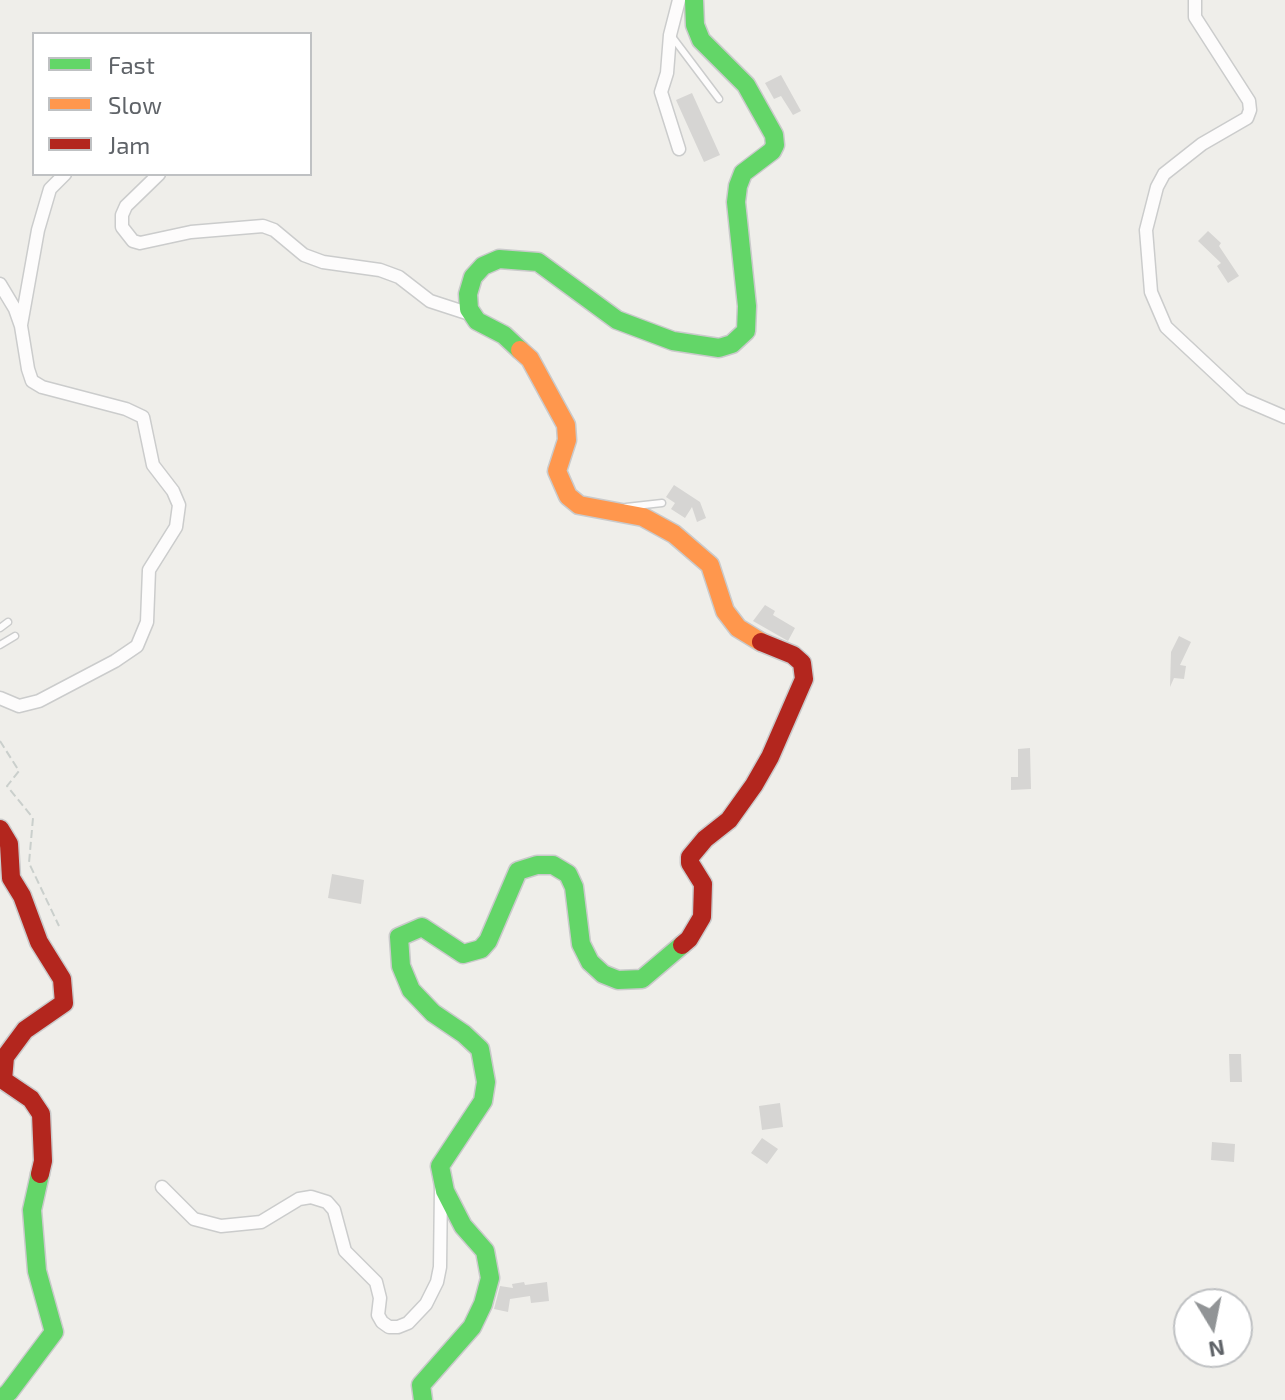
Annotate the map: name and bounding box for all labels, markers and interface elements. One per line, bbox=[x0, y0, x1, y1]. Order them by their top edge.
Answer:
legend bbox=[32, 32, 312, 176]
text: Fast bbox=[108, 50, 155, 79]
text: Slow bbox=[108, 90, 162, 119]
text: Jam bbox=[108, 130, 150, 159]
north arrow bbox=[1173, 1288, 1253, 1368]
text: N bbox=[1207, 1335, 1227, 1364]

